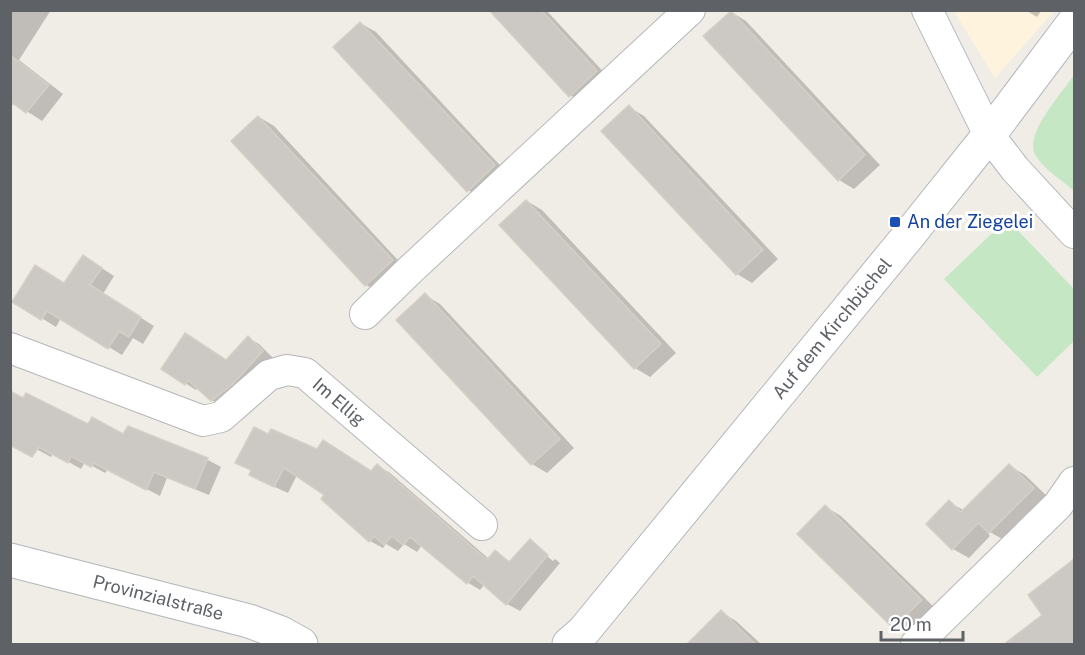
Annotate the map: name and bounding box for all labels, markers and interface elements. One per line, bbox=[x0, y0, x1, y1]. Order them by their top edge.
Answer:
place label: An der Ziegelei bbox=[907, 211, 1033, 232]
marker: An der Ziegelei bbox=[888, 215, 902, 229]
street label: Auf dem Kirchbüchel bbox=[768, 254, 896, 403]
street label: Im Ellig bbox=[309, 373, 370, 430]
street label: Provinzialstraße bbox=[91, 571, 226, 624]
scale bar bbox=[881, 604, 964, 642]
text: 20 m bbox=[890, 614, 932, 635]

